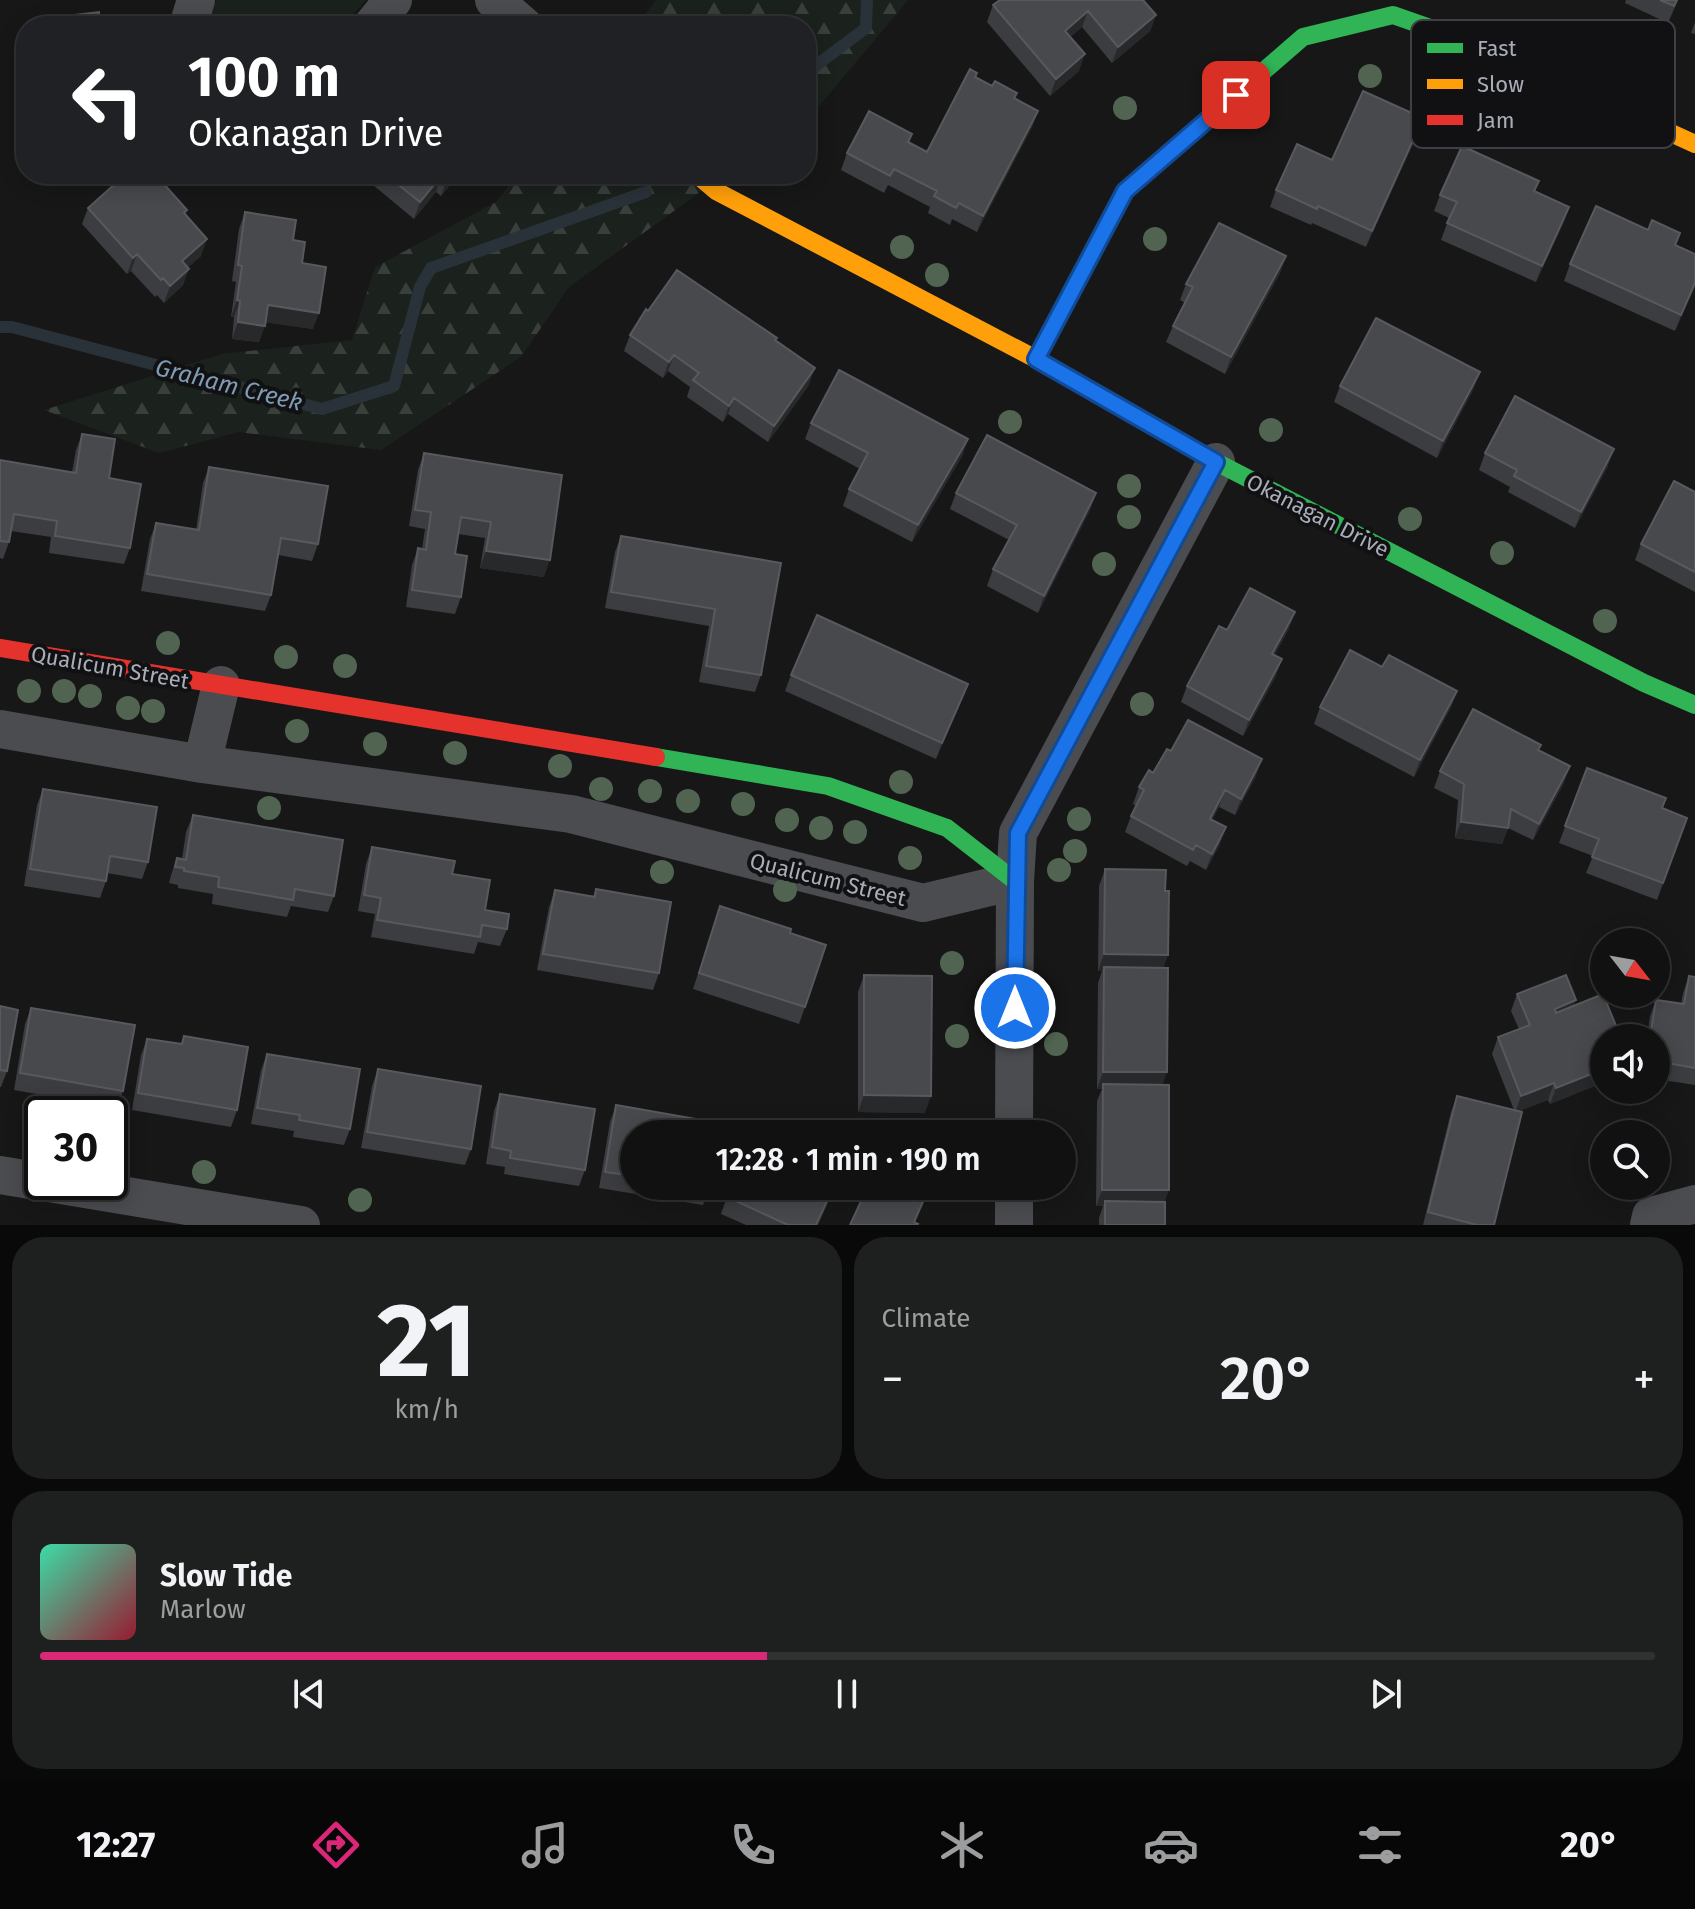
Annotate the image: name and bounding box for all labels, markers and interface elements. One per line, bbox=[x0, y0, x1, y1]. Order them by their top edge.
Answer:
legend bbox=[1411, 20, 1675, 148]
text: Fast bbox=[1477, 35, 1517, 62]
text: 100 m bbox=[188, 44, 340, 111]
icon: left bbox=[56, 48, 160, 152]
pin bbox=[1202, 61, 1270, 129]
text: Slow bbox=[1477, 71, 1524, 98]
icon: arrive bbox=[1214, 73, 1258, 117]
text: Jam bbox=[1477, 107, 1515, 134]
text: Okanagan Drive bbox=[188, 112, 443, 156]
water label: Graham Creek bbox=[153, 353, 305, 417]
street label: Okanagan Drive bbox=[1242, 468, 1393, 563]
street label: Qualicum Street bbox=[29, 640, 191, 695]
street label: Qualicum Street bbox=[747, 847, 909, 912]
north arrow bbox=[1590, 928, 1670, 1008]
map controls bbox=[1590, 928, 1670, 1200]
position arrow bbox=[973, 966, 1057, 1050]
button: sound bbox=[1590, 1024, 1670, 1104]
speed limit sign: 30 bbox=[24, 1096, 128, 1200]
button: search bbox=[1590, 1120, 1670, 1200]
text: 12:28 · 1 min · 190 m bbox=[715, 1142, 981, 1178]
text: 21 bbox=[377, 1279, 477, 1404]
text: Climate bbox=[882, 1303, 970, 1334]
text: 20° bbox=[1220, 1343, 1317, 1415]
text: − bbox=[882, 1353, 904, 1406]
text: + bbox=[1633, 1353, 1655, 1406]
text: km/h bbox=[395, 1394, 459, 1425]
text: Slow Tide bbox=[160, 1558, 292, 1594]
text: Marlow bbox=[160, 1594, 246, 1625]
icon: previous bbox=[287, 1672, 331, 1716]
icon: pause bbox=[825, 1672, 869, 1716]
icon: next bbox=[1364, 1672, 1408, 1716]
icon: directions bbox=[308, 1817, 364, 1873]
icon: music bbox=[517, 1817, 573, 1873]
icon: phone bbox=[725, 1817, 781, 1873]
icon: climate bbox=[934, 1817, 990, 1873]
icon: car bbox=[1143, 1817, 1199, 1873]
icon: filters bbox=[1352, 1817, 1408, 1873]
text: 12:27 bbox=[76, 1823, 155, 1867]
text: 20° bbox=[1560, 1823, 1619, 1867]

